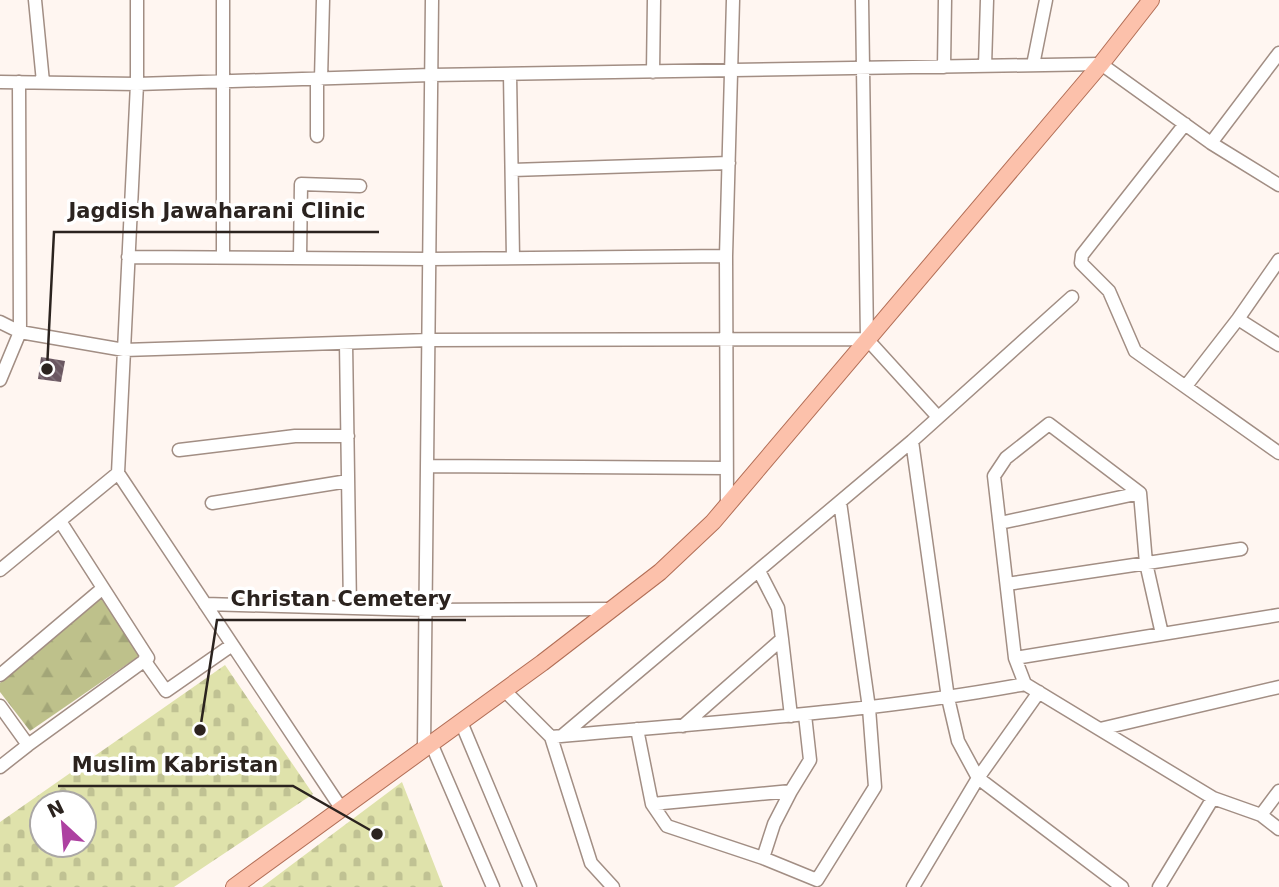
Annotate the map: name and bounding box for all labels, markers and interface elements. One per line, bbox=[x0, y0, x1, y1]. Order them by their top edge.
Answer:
callout: Jagdish Jawaharani Clinic bbox=[54, 190, 379, 232]
text: Jagdish Jawaharani Clinic bbox=[66, 199, 366, 223]
callout: Christan Cemetery bbox=[217, 578, 466, 620]
text: Christan Cemetery bbox=[231, 587, 452, 611]
callout: Muslim Kabristan bbox=[58, 744, 293, 786]
text: Muslim Kabristan bbox=[72, 753, 278, 777]
north arrow bbox=[28, 789, 98, 859]
text: N bbox=[44, 795, 68, 822]

